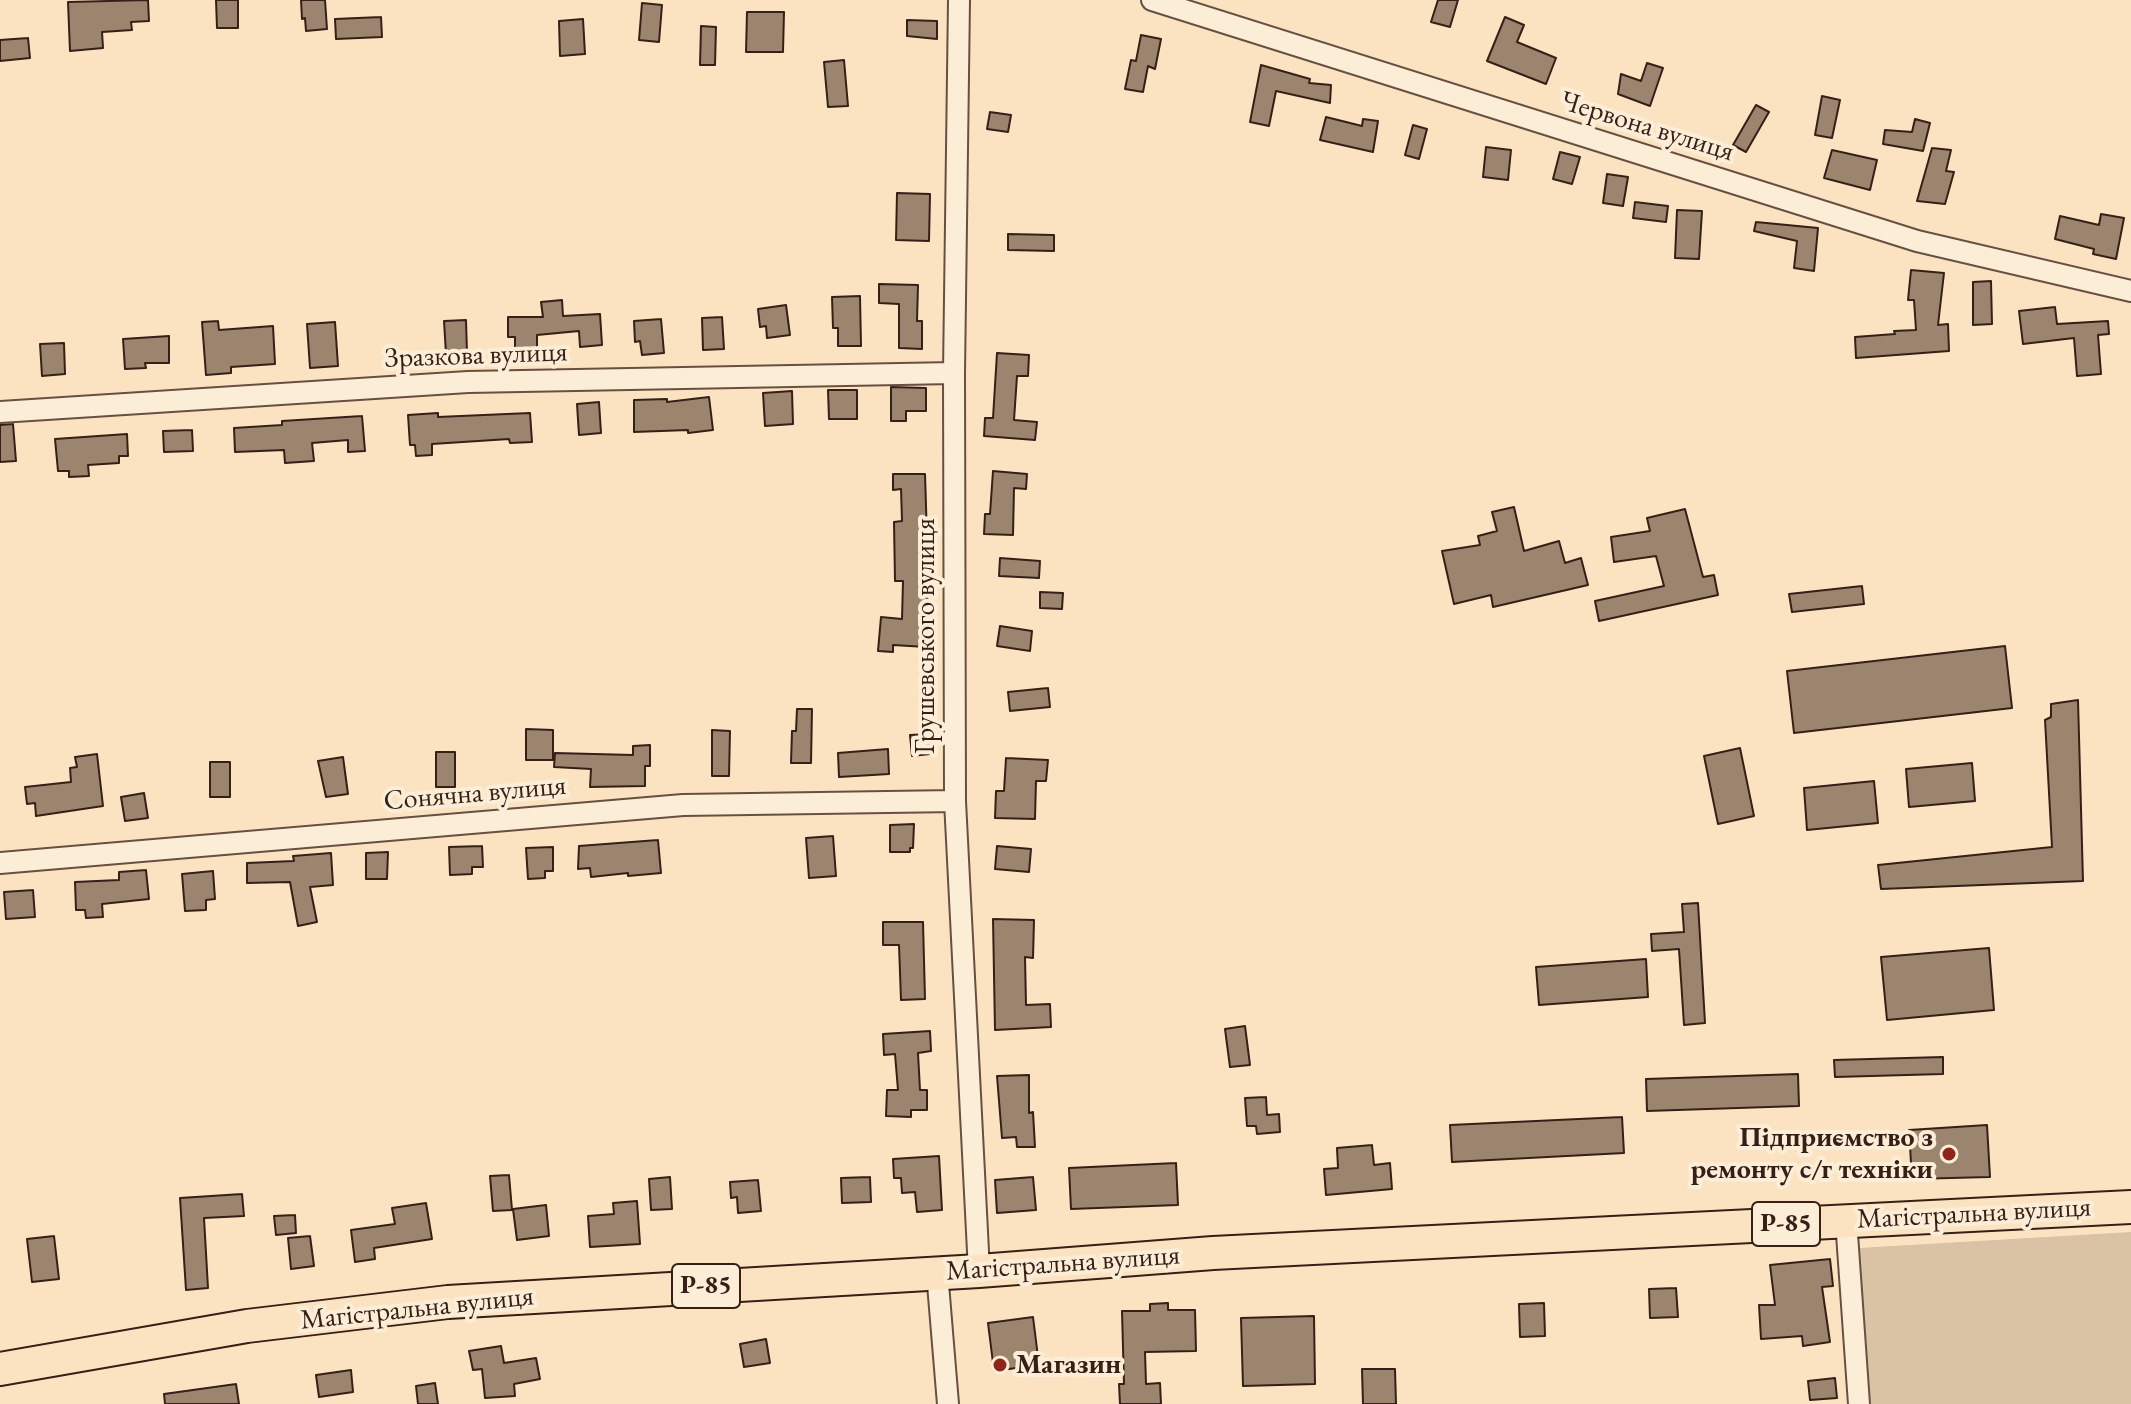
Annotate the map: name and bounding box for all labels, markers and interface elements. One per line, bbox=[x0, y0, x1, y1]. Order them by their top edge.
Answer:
street label: Червона вулиця bbox=[1556, 85, 1738, 169]
street label: Зразкова вулиця bbox=[384, 336, 568, 376]
street label: Грушевського вулиця bbox=[909, 518, 943, 754]
street label: Сонячна вулиця bbox=[382, 769, 568, 819]
place label: Підприємство з ремонту с/г техніки bbox=[1691, 1121, 1933, 1187]
marker: Підприємство з ремонту с/г техніки bbox=[1940, 1145, 1958, 1163]
street label: Магістральна вулиця bbox=[1856, 1191, 2092, 1237]
road number: Р-85 bbox=[1752, 1202, 1820, 1246]
street label: Магістральна вулиця bbox=[945, 1239, 1181, 1289]
road number: Р-85 bbox=[672, 1264, 740, 1308]
street label: Магістральна вулиця bbox=[299, 1280, 535, 1338]
place label: Магазин bbox=[1016, 1348, 1121, 1382]
marker: Магазин bbox=[991, 1356, 1009, 1374]

